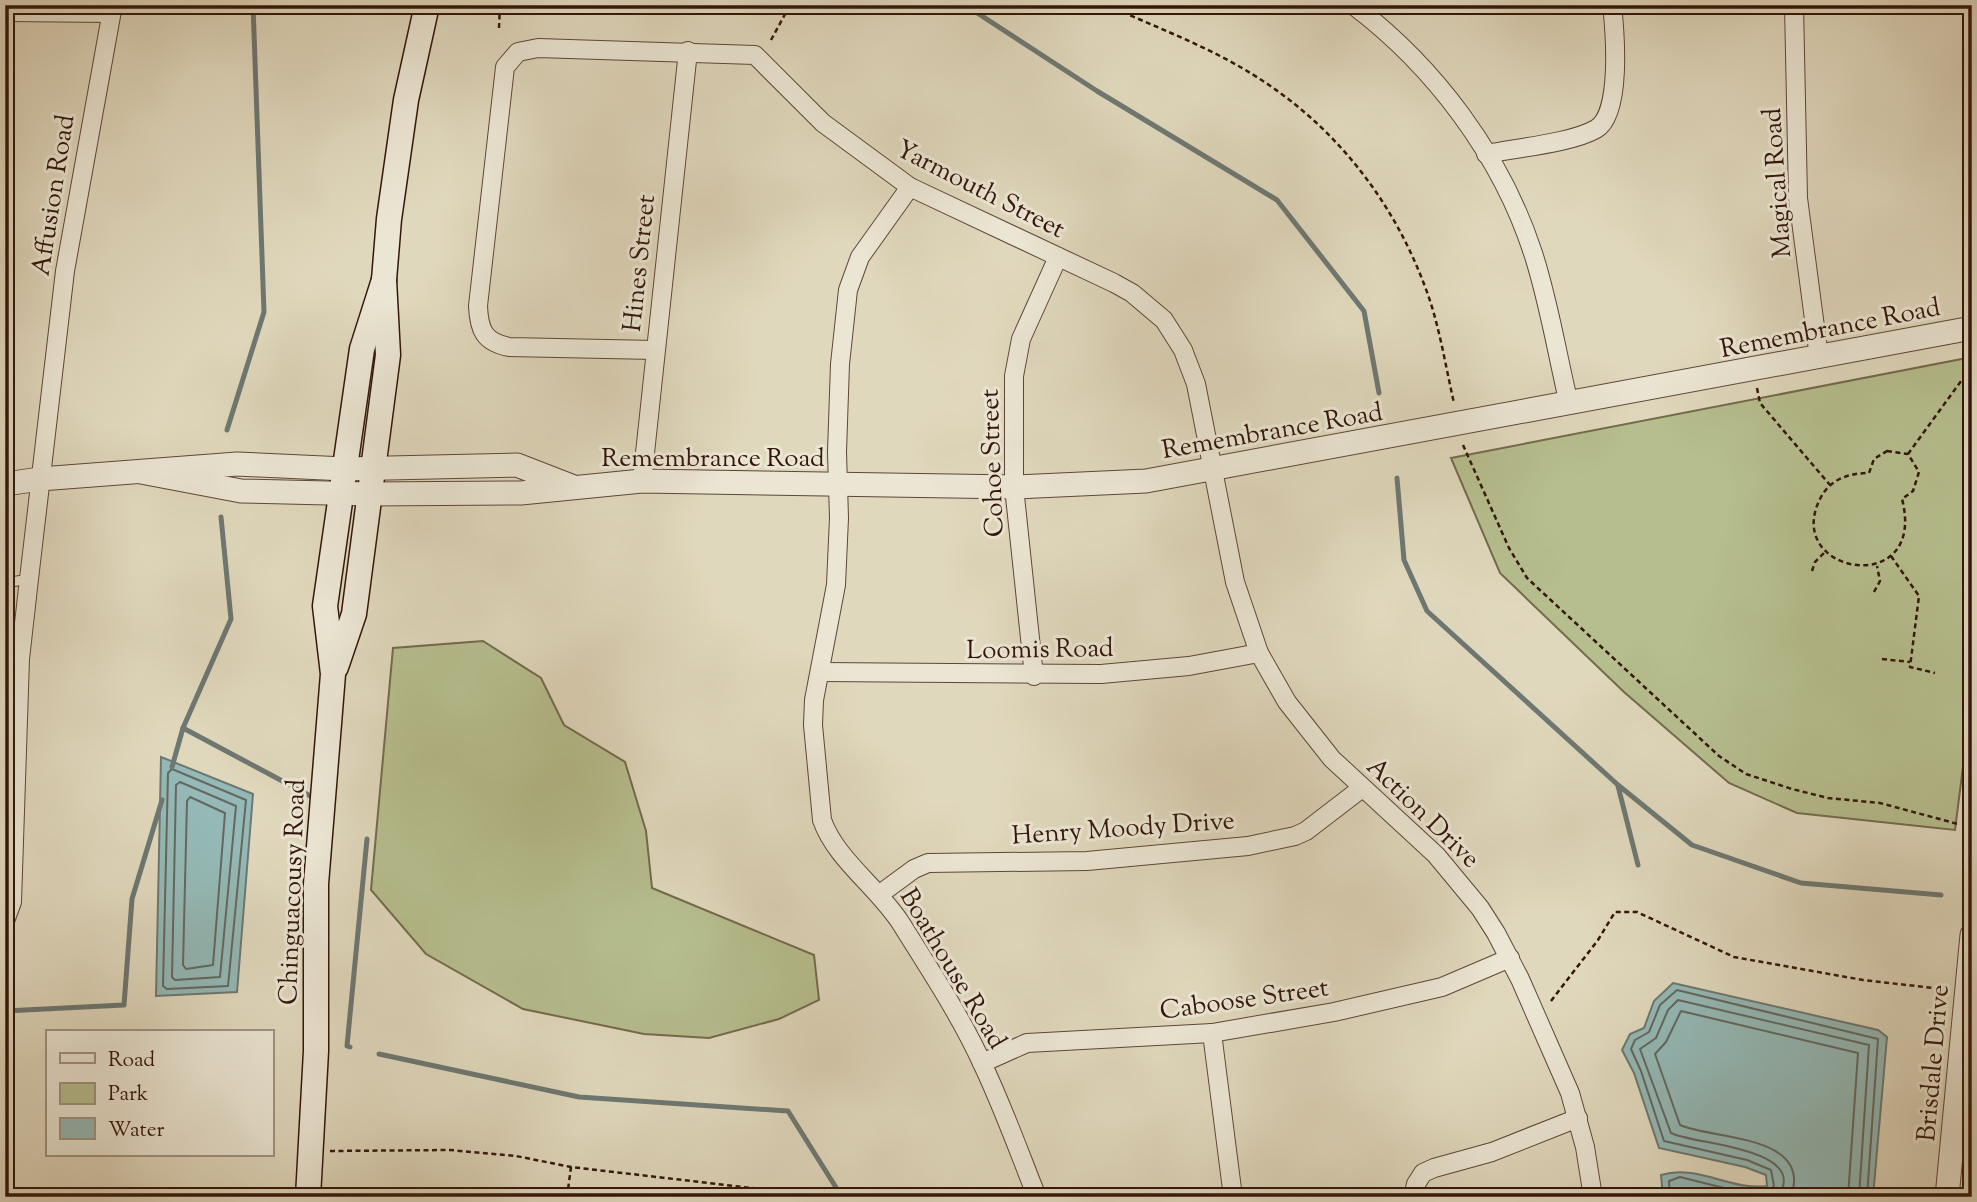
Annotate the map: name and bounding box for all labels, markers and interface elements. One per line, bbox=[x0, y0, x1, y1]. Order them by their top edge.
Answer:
street label: Magical Road bbox=[1755, 106, 1802, 259]
street label: Affusion Road bbox=[23, 112, 86, 279]
street label: Yarmouth Street bbox=[889, 132, 1071, 249]
street label: Hines Street bbox=[615, 193, 666, 334]
street label: Remembrance Road bbox=[1717, 290, 1944, 369]
street label: Cohoe Street bbox=[972, 388, 1015, 538]
street label: Remembrance Road bbox=[1159, 395, 1386, 470]
street label: Remembrance Road bbox=[601, 441, 825, 478]
street label: Loomis Road bbox=[966, 631, 1114, 670]
street label: Action Drive bbox=[1357, 750, 1487, 878]
street label: Chinguacousy Road bbox=[271, 778, 316, 1006]
street label: Henry Moody Drive bbox=[1010, 803, 1236, 856]
street label: Boathouse Road bbox=[889, 882, 1015, 1057]
street label: Caboose Street bbox=[1158, 970, 1331, 1031]
street label: Brisdale Drive bbox=[1909, 983, 1960, 1143]
legend bbox=[46, 1030, 273, 1156]
text: Road bbox=[108, 1046, 155, 1076]
text: Park bbox=[108, 1080, 149, 1110]
text: Water bbox=[108, 1116, 165, 1146]

